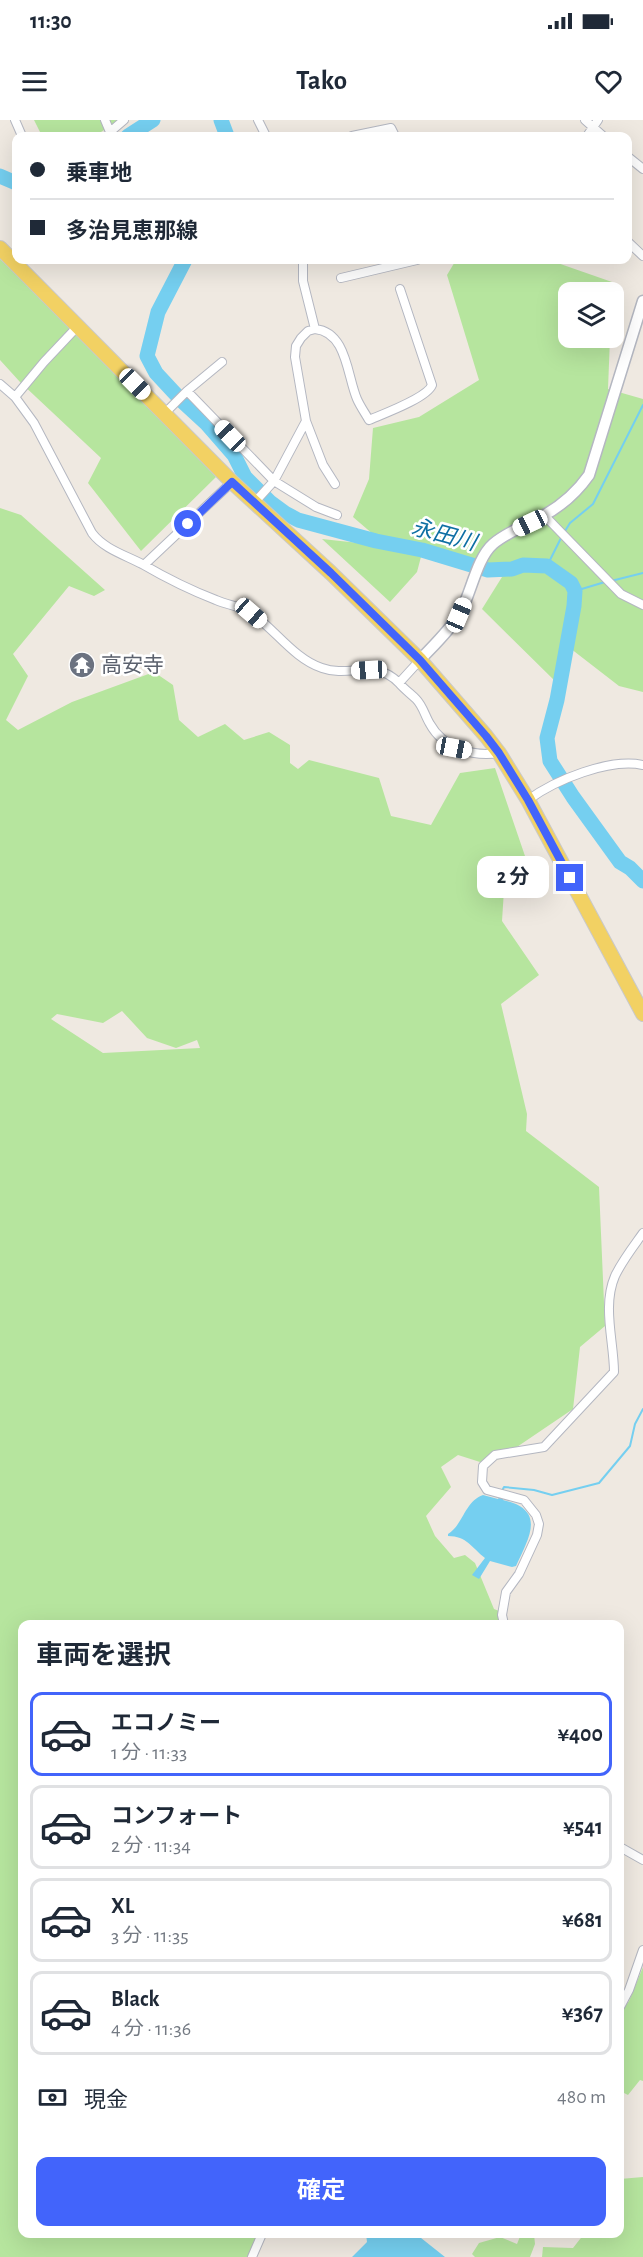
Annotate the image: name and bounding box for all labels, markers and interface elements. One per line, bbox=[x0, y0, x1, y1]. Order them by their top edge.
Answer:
text: 11:30 bbox=[30, 10, 72, 32]
icon: menu bbox=[18, 65, 51, 98]
icon: heart bbox=[592, 65, 625, 98]
text: Tako bbox=[296, 67, 347, 94]
text: 乗車地 bbox=[66, 162, 132, 184]
text: 多治見恵那線 bbox=[66, 220, 198, 242]
map controls bbox=[558, 282, 624, 348]
button: layers bbox=[558, 282, 624, 348]
car bbox=[116, 365, 154, 403]
car bbox=[211, 417, 249, 455]
car bbox=[510, 507, 550, 539]
route start bbox=[174, 510, 201, 537]
water label: 永田川 bbox=[409, 515, 481, 555]
car bbox=[232, 594, 270, 632]
car bbox=[444, 595, 474, 635]
temple icon: 高安寺 bbox=[67, 650, 97, 680]
place label: 高安寺 bbox=[101, 654, 164, 676]
car bbox=[351, 660, 387, 680]
car bbox=[435, 736, 473, 760]
callout: 2 分 bbox=[477, 857, 549, 899]
route end bbox=[556, 864, 583, 891]
text: 2 分 bbox=[497, 867, 529, 887]
text: 車両を選択 bbox=[36, 1642, 171, 1669]
icon: car bbox=[39, 1707, 93, 1761]
text: エコノミー bbox=[111, 1712, 221, 1734]
text: ¥400 bbox=[557, 1723, 603, 1745]
text: 1 分 · 11:33 bbox=[111, 1743, 187, 1763]
icon: car bbox=[39, 1800, 93, 1854]
text: コンフォート bbox=[111, 1805, 242, 1827]
text: ¥541 bbox=[563, 1816, 603, 1838]
text: 2 分 · 11:34 bbox=[111, 1836, 191, 1856]
icon: car bbox=[39, 1893, 93, 1947]
text: XL bbox=[111, 1895, 134, 1917]
text: ¥681 bbox=[562, 1909, 603, 1931]
text: 3 分 · 11:35 bbox=[111, 1926, 189, 1946]
icon: car bbox=[39, 1986, 93, 2040]
text: Black bbox=[111, 1988, 159, 2010]
text: ¥367 bbox=[562, 2002, 603, 2024]
text: 4 分 · 11:36 bbox=[111, 2019, 191, 2039]
icon: cash bbox=[36, 2081, 69, 2114]
text: 480 m bbox=[557, 2087, 606, 2107]
text: 現金 bbox=[84, 2089, 128, 2111]
button: 確定 bbox=[36, 2157, 606, 2226]

